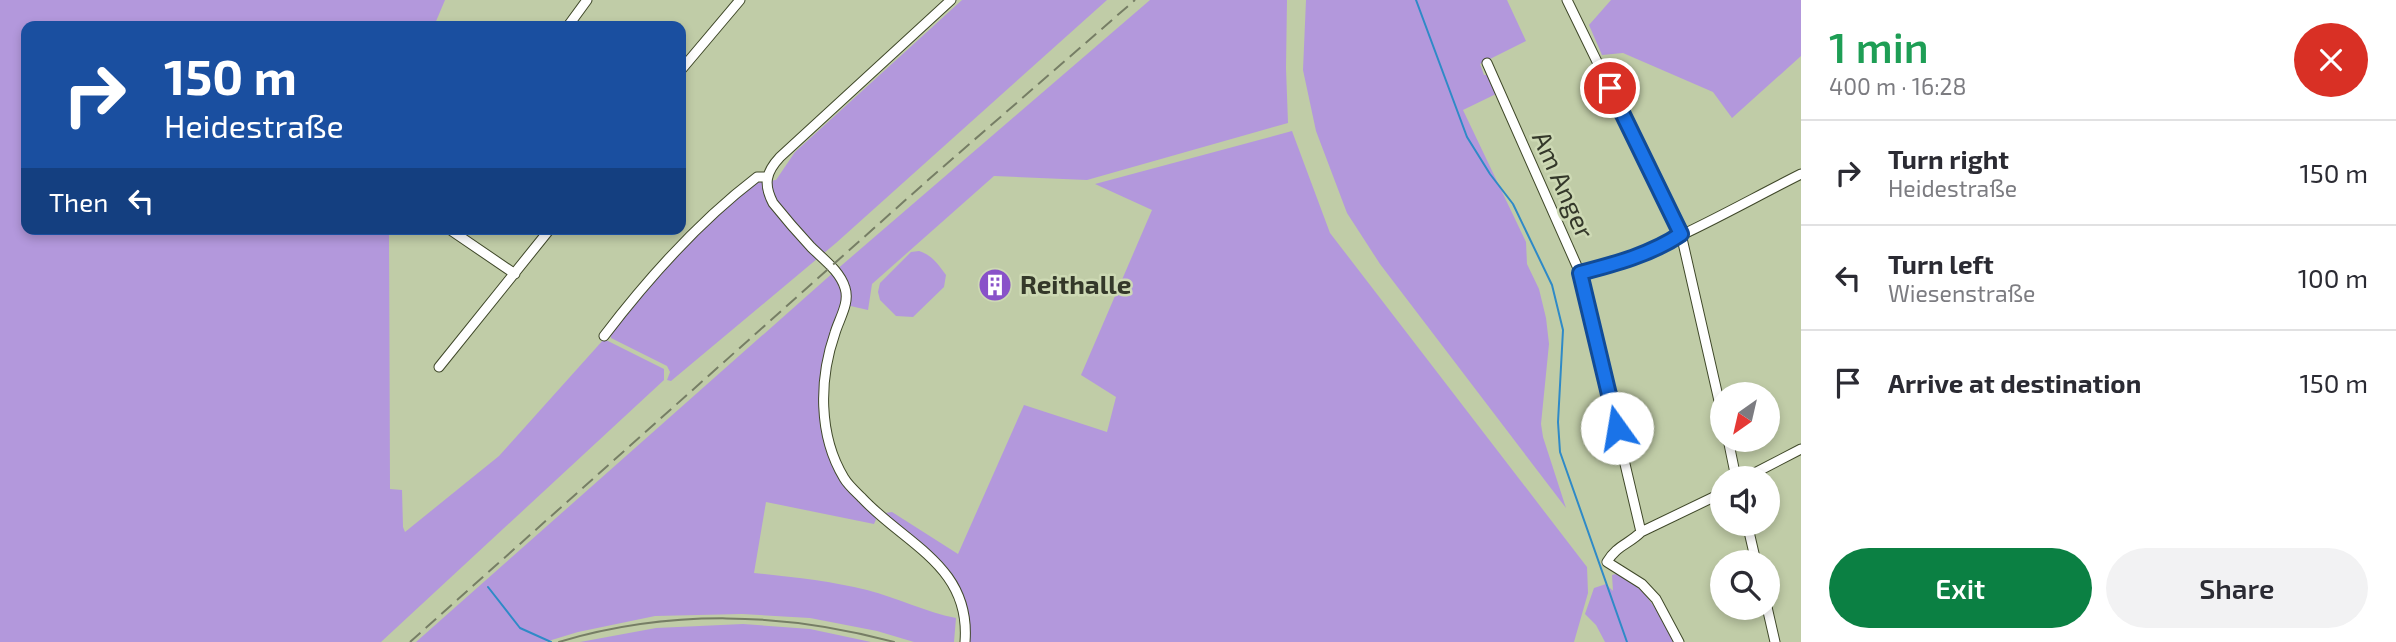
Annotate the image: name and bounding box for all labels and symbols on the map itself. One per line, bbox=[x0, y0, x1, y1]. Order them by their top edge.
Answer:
pin bbox=[1580, 58, 1640, 118]
street label: Am Anger bbox=[1527, 126, 1602, 243]
building icon: Reithalle bbox=[976, 266, 1014, 304]
place label: Reithalle bbox=[1020, 268, 1131, 299]
north arrow bbox=[1710, 382, 1780, 452]
position arrow bbox=[1580, 391, 1654, 465]

